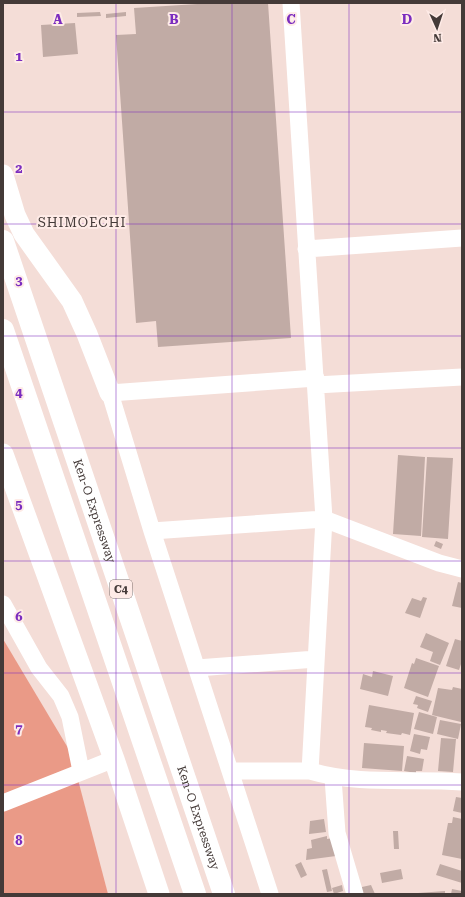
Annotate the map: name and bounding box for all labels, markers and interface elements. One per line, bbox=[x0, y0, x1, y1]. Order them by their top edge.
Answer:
north arrow bbox=[417, 8, 457, 48]
text: A bbox=[53, 12, 63, 27]
text: B bbox=[169, 12, 179, 27]
text: C bbox=[286, 12, 296, 27]
text: D bbox=[402, 12, 412, 27]
text: N bbox=[432, 31, 442, 44]
text: 1 bbox=[15, 49, 23, 64]
text: 2 bbox=[15, 161, 23, 176]
district label: SHIMOECHI bbox=[38, 215, 126, 230]
text: 3 bbox=[15, 273, 23, 288]
text: 4 bbox=[15, 385, 23, 400]
street label: Ken-O Expressway bbox=[70, 457, 119, 566]
text: 5 bbox=[15, 497, 23, 512]
road number: C4 bbox=[110, 580, 132, 598]
text: 6 bbox=[15, 609, 23, 624]
text: 7 bbox=[15, 721, 23, 736]
street label: Ken-O Expressway bbox=[174, 764, 223, 873]
text: 8 bbox=[15, 833, 23, 848]

